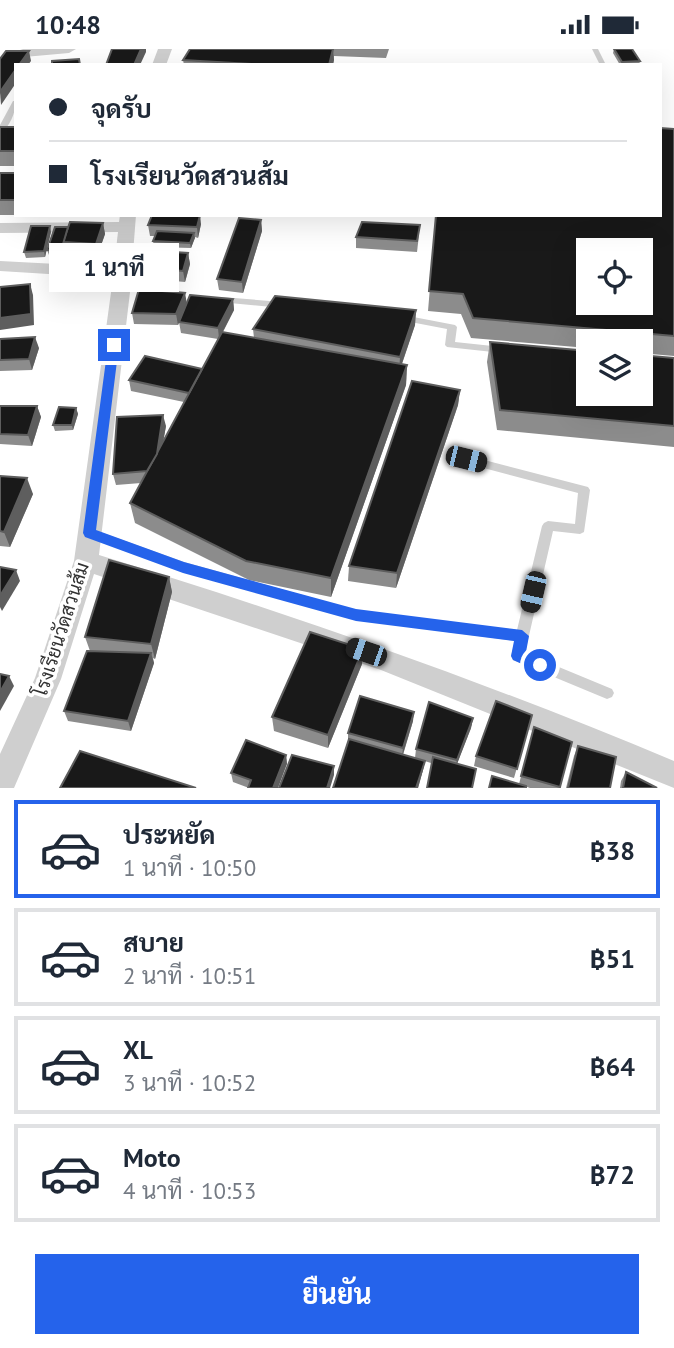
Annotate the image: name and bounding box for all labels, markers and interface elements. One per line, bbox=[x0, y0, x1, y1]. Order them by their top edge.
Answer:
text: 10:48 bbox=[35, 8, 101, 41]
text: จุดรับ bbox=[91, 92, 152, 125]
text: โรงเรียนวัดสวนส้ม bbox=[91, 159, 289, 192]
map controls bbox=[576, 238, 653, 406]
button: locate bbox=[576, 238, 653, 315]
callout: 1 นาที bbox=[49, 243, 179, 293]
text: 1 นาที bbox=[83, 253, 145, 282]
route end bbox=[98, 329, 130, 361]
button: layers bbox=[576, 329, 653, 406]
car bbox=[444, 444, 489, 474]
street label: โรงเรียนวัดสวนส้ม bbox=[28, 559, 94, 700]
car bbox=[519, 569, 548, 615]
car bbox=[343, 635, 390, 669]
route start bbox=[524, 649, 556, 681]
icon: car bbox=[39, 818, 102, 881]
text: ประหยัด bbox=[123, 818, 216, 851]
text: ฿38 bbox=[590, 834, 635, 867]
text: 1 นาที · 10:50 bbox=[123, 853, 256, 882]
icon: car bbox=[39, 926, 102, 989]
text: สบาย bbox=[123, 926, 184, 959]
text: ฿51 bbox=[590, 942, 635, 975]
text: 2 นาที · 10:51 bbox=[123, 961, 256, 990]
text: XL bbox=[123, 1033, 153, 1066]
icon: car bbox=[39, 1034, 102, 1097]
text: ฿64 bbox=[590, 1050, 635, 1083]
text: 3 นาที · 10:52 bbox=[123, 1068, 256, 1097]
text: Moto bbox=[123, 1141, 181, 1174]
icon: car bbox=[39, 1142, 102, 1205]
text: ฿72 bbox=[590, 1158, 635, 1191]
text: 4 นาที · 10:53 bbox=[123, 1176, 256, 1205]
button: ยืนยัน bbox=[35, 1254, 639, 1334]

